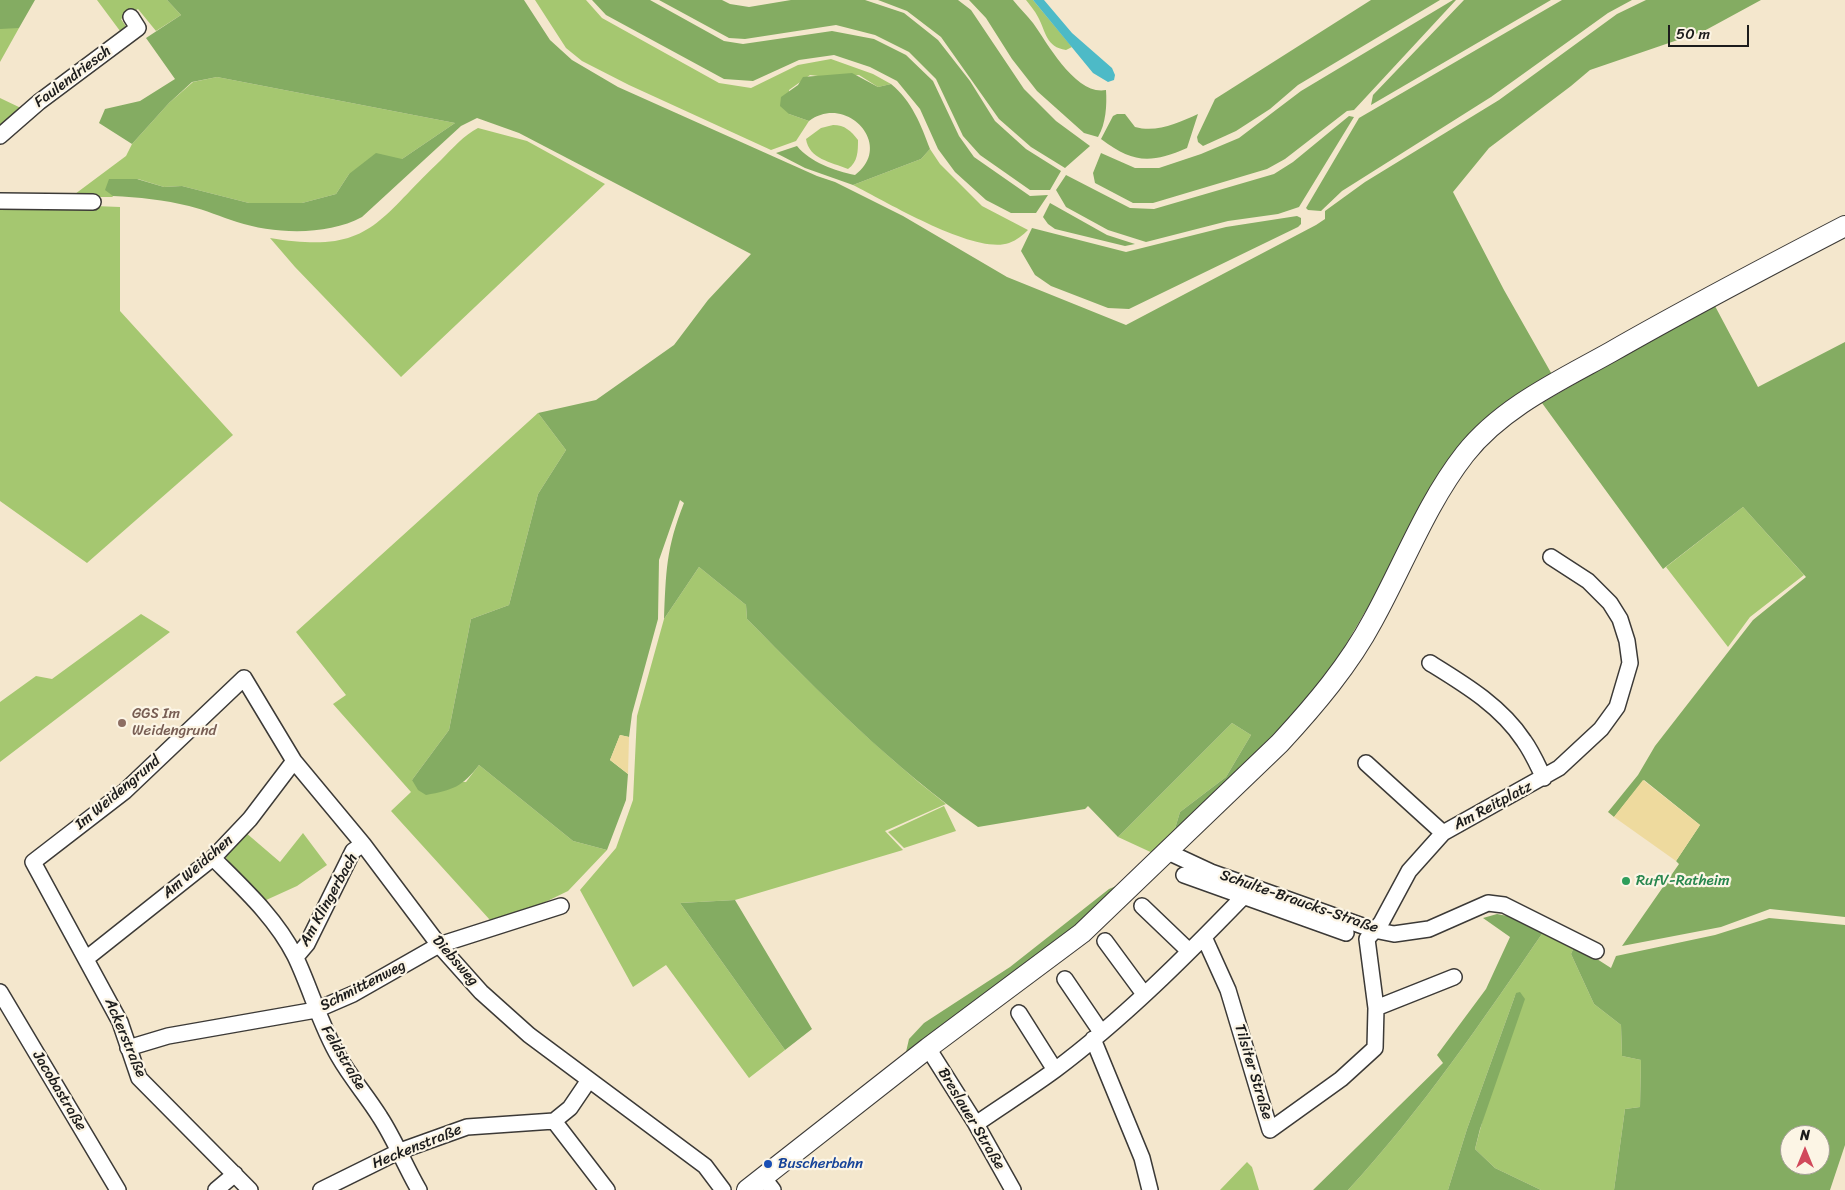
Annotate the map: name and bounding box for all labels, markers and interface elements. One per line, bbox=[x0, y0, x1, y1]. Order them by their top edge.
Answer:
scale bar bbox=[1670, 15, 1751, 47]
text: 50 m bbox=[1676, 21, 1710, 47]
street label: Faulendriesch bbox=[31, 42, 115, 112]
place label: GGS Im Weidengrund bbox=[132, 705, 216, 740]
marker: GGS Im Weidengrund bbox=[116, 717, 128, 729]
street label: Im Weidengrund bbox=[72, 752, 164, 834]
street label: Am Reitplatz bbox=[1451, 778, 1535, 834]
street label: Am Weidchen bbox=[159, 832, 237, 902]
street label: Am Klingerbach bbox=[296, 851, 362, 949]
street label: Schulte-Braucks-Straße bbox=[1218, 866, 1380, 938]
place label: RufV-Ratheim bbox=[1636, 872, 1729, 890]
marker: RufV-Ratheim bbox=[1620, 875, 1632, 887]
street label: Diebsweg bbox=[428, 932, 482, 990]
street label: Schmittenweg bbox=[317, 957, 409, 1015]
street label: Ackerstraße bbox=[100, 996, 150, 1080]
street label: Feldstraße bbox=[317, 1022, 369, 1094]
street label: Tilsiter Straße bbox=[1230, 1022, 1276, 1122]
street label: Jacobastraße bbox=[28, 1048, 90, 1134]
street label: Breslauer Straße bbox=[934, 1065, 1008, 1173]
street label: Heckenstraße bbox=[370, 1121, 464, 1173]
text: N bbox=[1800, 1123, 1810, 1148]
north arrow bbox=[1780, 1125, 1830, 1175]
place label: Buscherbahn bbox=[778, 1155, 863, 1173]
marker: Buscherbahn bbox=[762, 1158, 774, 1170]

